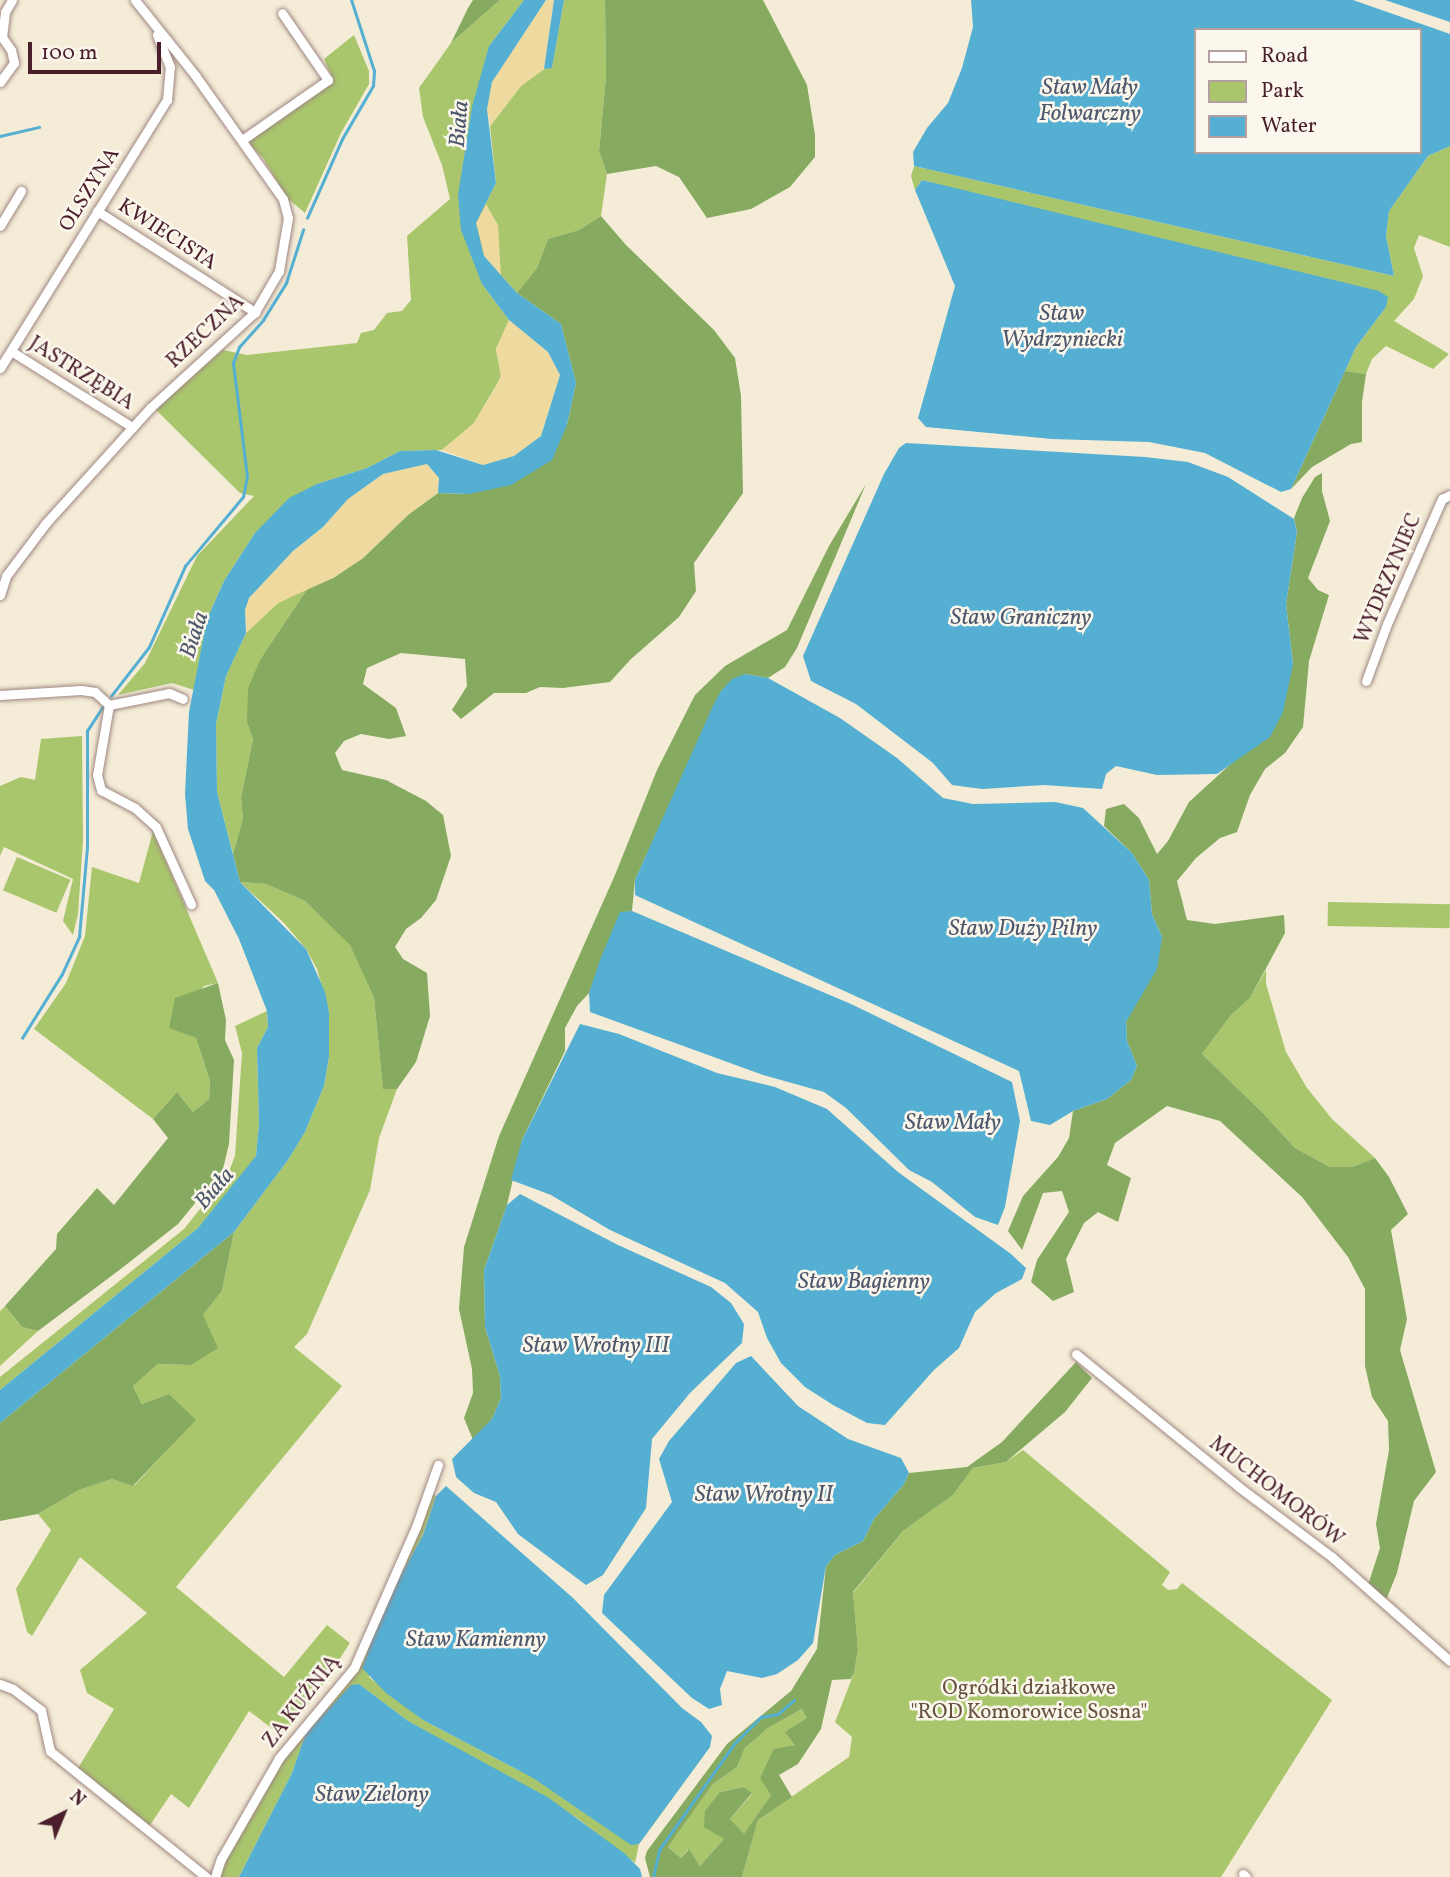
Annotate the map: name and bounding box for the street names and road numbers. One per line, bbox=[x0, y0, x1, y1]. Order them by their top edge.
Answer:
street label: OLSZYNA bbox=[54, 143, 126, 237]
street label: KWIECISTA bbox=[113, 194, 221, 276]
street label: RZECZNA bbox=[162, 290, 250, 374]
street label: JASTRZĘBIA bbox=[24, 332, 138, 416]
street label: WYDRZYNIEC bbox=[1350, 510, 1428, 648]
street label: MUCHOMORÓW bbox=[1204, 1432, 1348, 1552]
street label: ZA KUŹNIĄ bbox=[258, 1650, 346, 1754]

